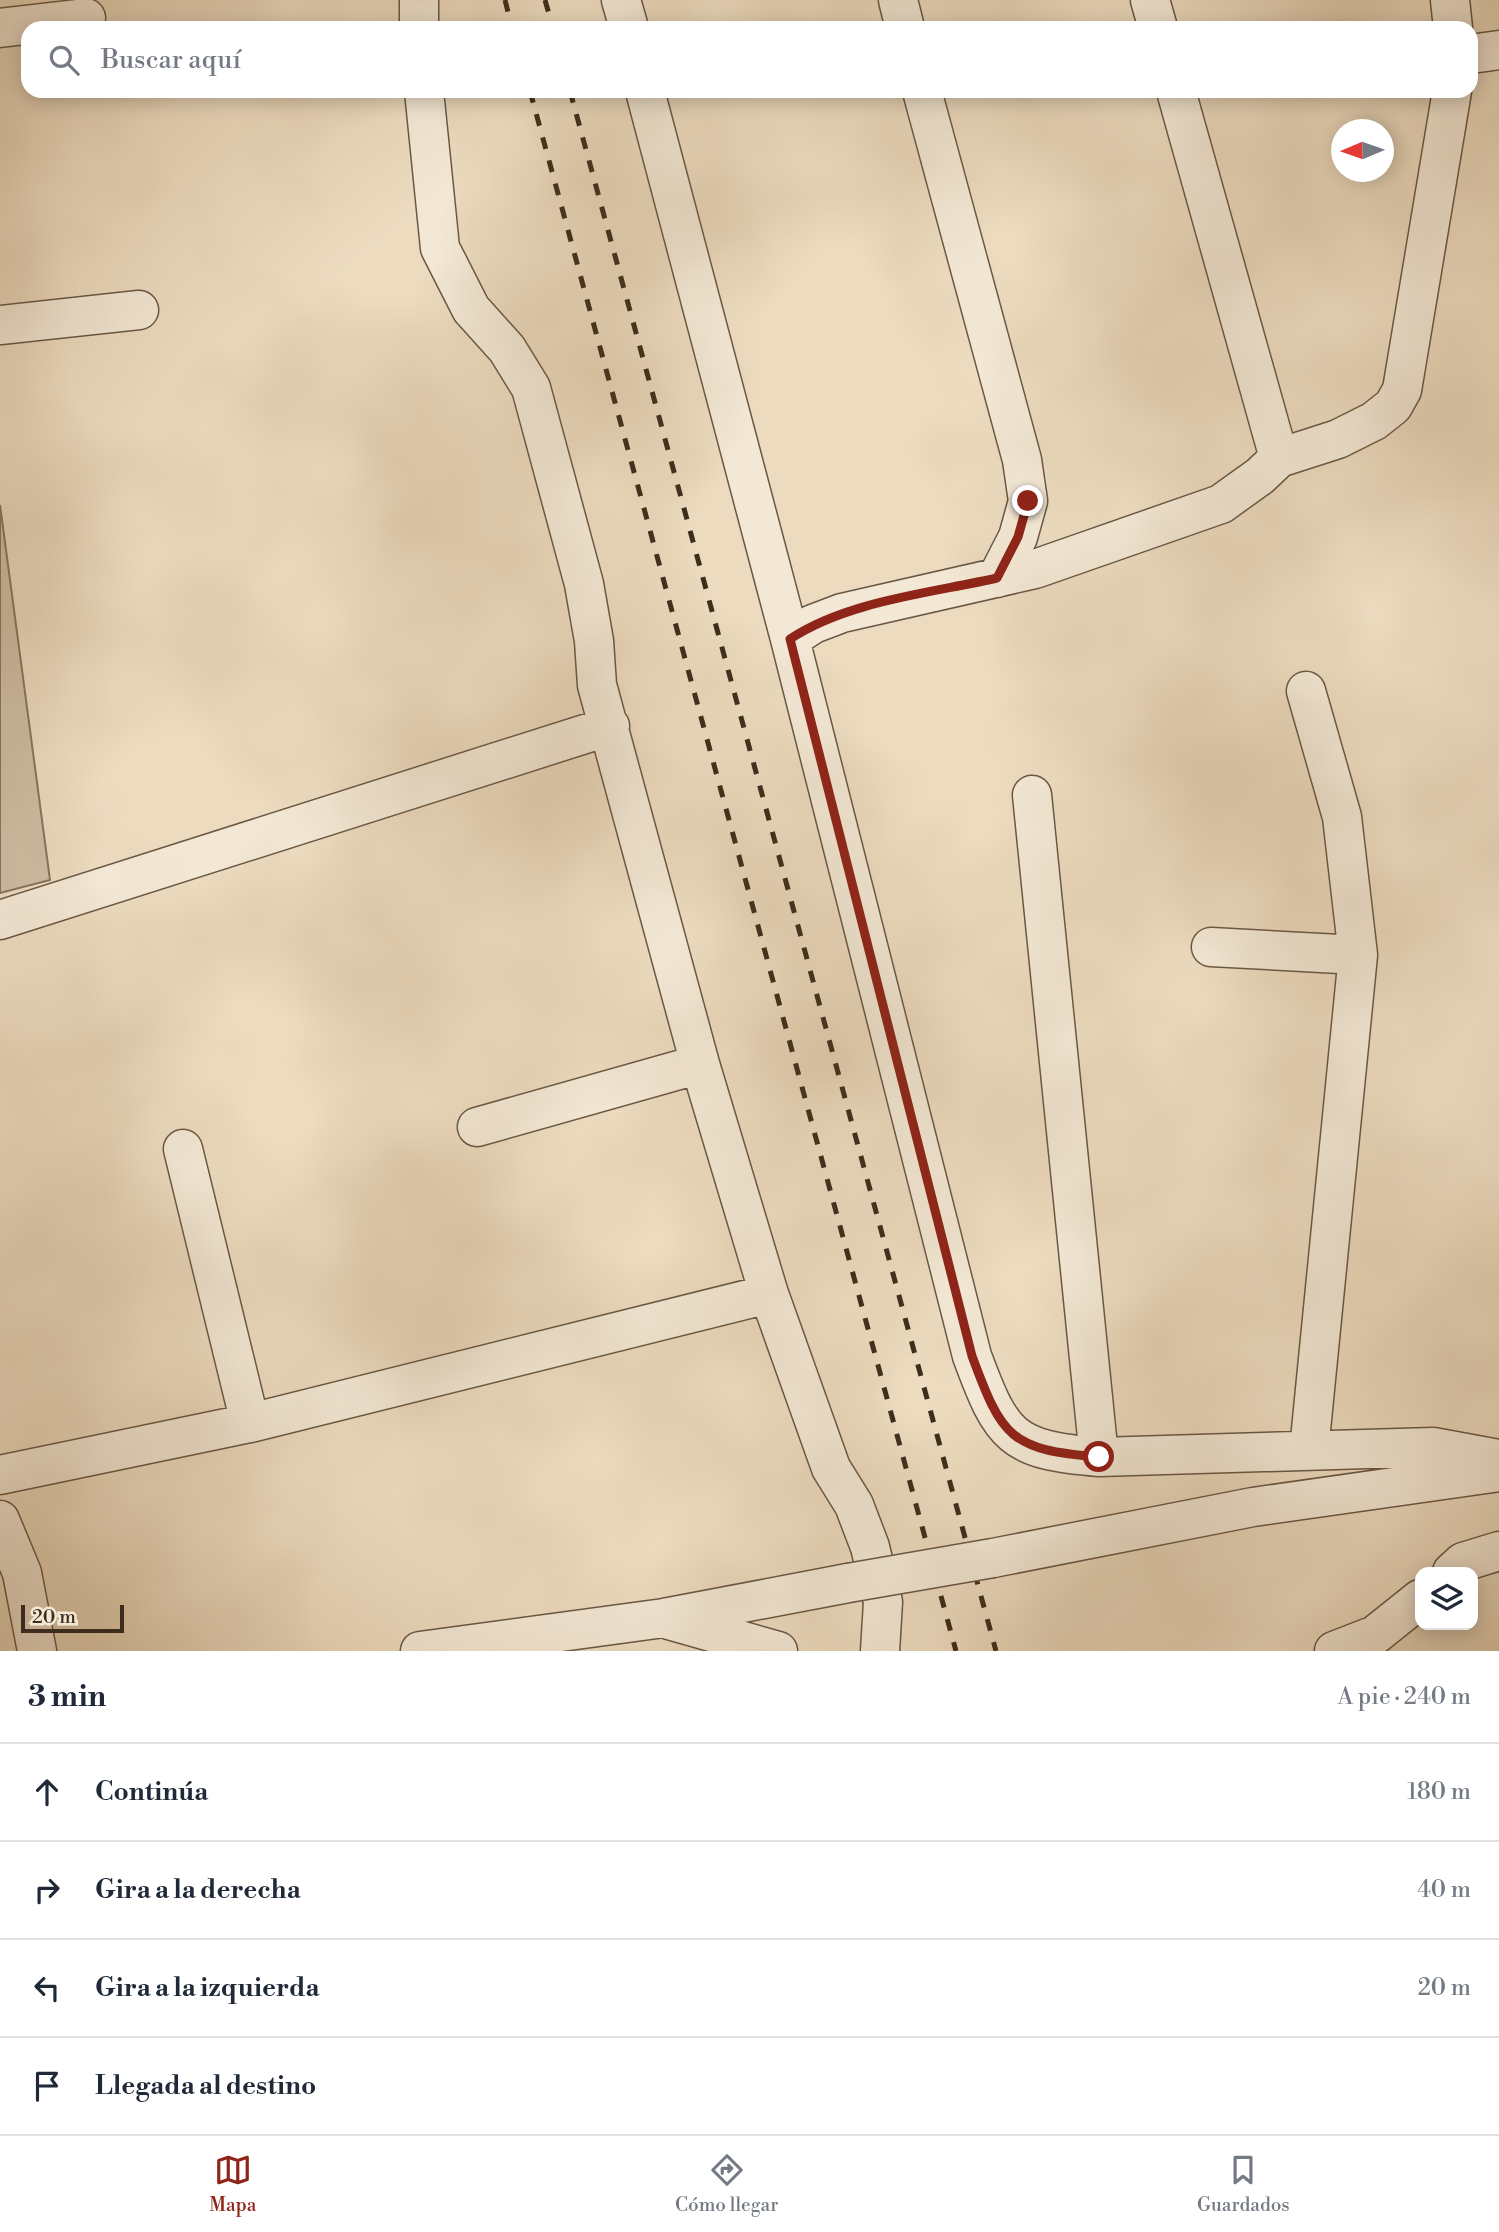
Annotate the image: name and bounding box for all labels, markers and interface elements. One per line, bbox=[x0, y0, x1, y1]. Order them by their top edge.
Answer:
search box bbox=[21, 21, 1478, 98]
icon: search bbox=[45, 41, 83, 79]
text: Buscar aquí bbox=[101, 44, 241, 76]
north arrow bbox=[1331, 119, 1394, 182]
route end bbox=[1012, 485, 1043, 516]
route start bbox=[1083, 1441, 1114, 1472]
map controls bbox=[1415, 1567, 1478, 1630]
button: layers bbox=[1415, 1567, 1478, 1630]
scale bar bbox=[21, 1602, 124, 1634]
text: 20 m bbox=[32, 1605, 76, 1629]
text: 3 min bbox=[28, 1678, 106, 1716]
text: A pie · 240 m bbox=[1338, 1683, 1471, 1711]
icon: ahead bbox=[28, 1773, 66, 1811]
text: Continúa bbox=[95, 1776, 208, 1808]
text: 180 m bbox=[1407, 1778, 1471, 1806]
icon: right bbox=[28, 1871, 66, 1909]
text: Gira a la derecha bbox=[95, 1874, 301, 1906]
text: 40 m bbox=[1417, 1876, 1471, 1904]
icon: left bbox=[28, 1969, 66, 2007]
text: Gira a la izquierda bbox=[95, 1972, 319, 2004]
text: 20 m bbox=[1418, 1974, 1471, 2002]
icon: arrive bbox=[28, 2067, 66, 2105]
text: Llegada al destino bbox=[95, 2070, 316, 2102]
tab: Mapa bbox=[209, 2151, 256, 2217]
tab: Cómo llegar bbox=[675, 2151, 778, 2217]
tab: Guardados bbox=[1197, 2151, 1290, 2217]

